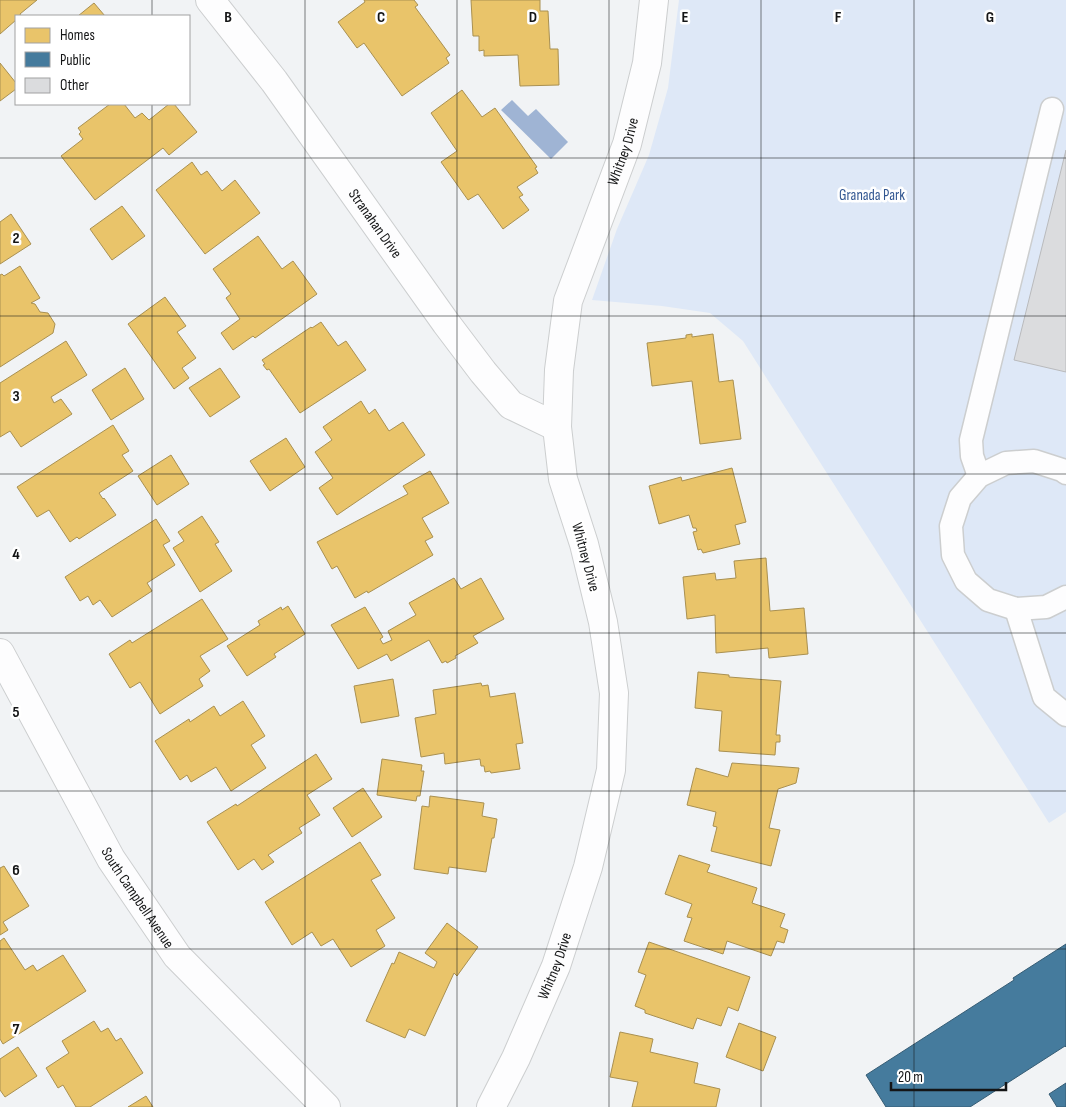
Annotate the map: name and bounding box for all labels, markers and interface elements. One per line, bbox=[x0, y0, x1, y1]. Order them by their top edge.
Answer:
text: B bbox=[224, 8, 232, 27]
text: C bbox=[377, 8, 385, 27]
text: D bbox=[529, 8, 537, 27]
text: E bbox=[682, 8, 689, 27]
text: F bbox=[835, 8, 842, 27]
text: G bbox=[986, 8, 994, 27]
legend bbox=[15, 15, 190, 105]
text: Homes bbox=[60, 26, 95, 45]
text: Public bbox=[60, 51, 91, 70]
text: Other bbox=[60, 76, 89, 95]
street label: Whitney Drive bbox=[603, 116, 643, 188]
street label: Stranahan Drive bbox=[344, 186, 406, 262]
park label: Granada Park bbox=[839, 186, 905, 205]
text: 2 bbox=[12, 229, 20, 248]
text: 3 bbox=[12, 387, 20, 406]
street label: Whitney Drive bbox=[567, 521, 604, 594]
text: 4 bbox=[12, 545, 20, 564]
text: 5 bbox=[12, 703, 20, 722]
street label: South Campbell Avenue bbox=[97, 844, 178, 952]
text: 6 bbox=[12, 861, 20, 880]
street label: Whitney Drive bbox=[534, 930, 576, 1003]
text: 7 bbox=[13, 1020, 20, 1039]
scale bar bbox=[891, 1060, 1006, 1092]
text: 20 m bbox=[898, 1068, 923, 1087]

